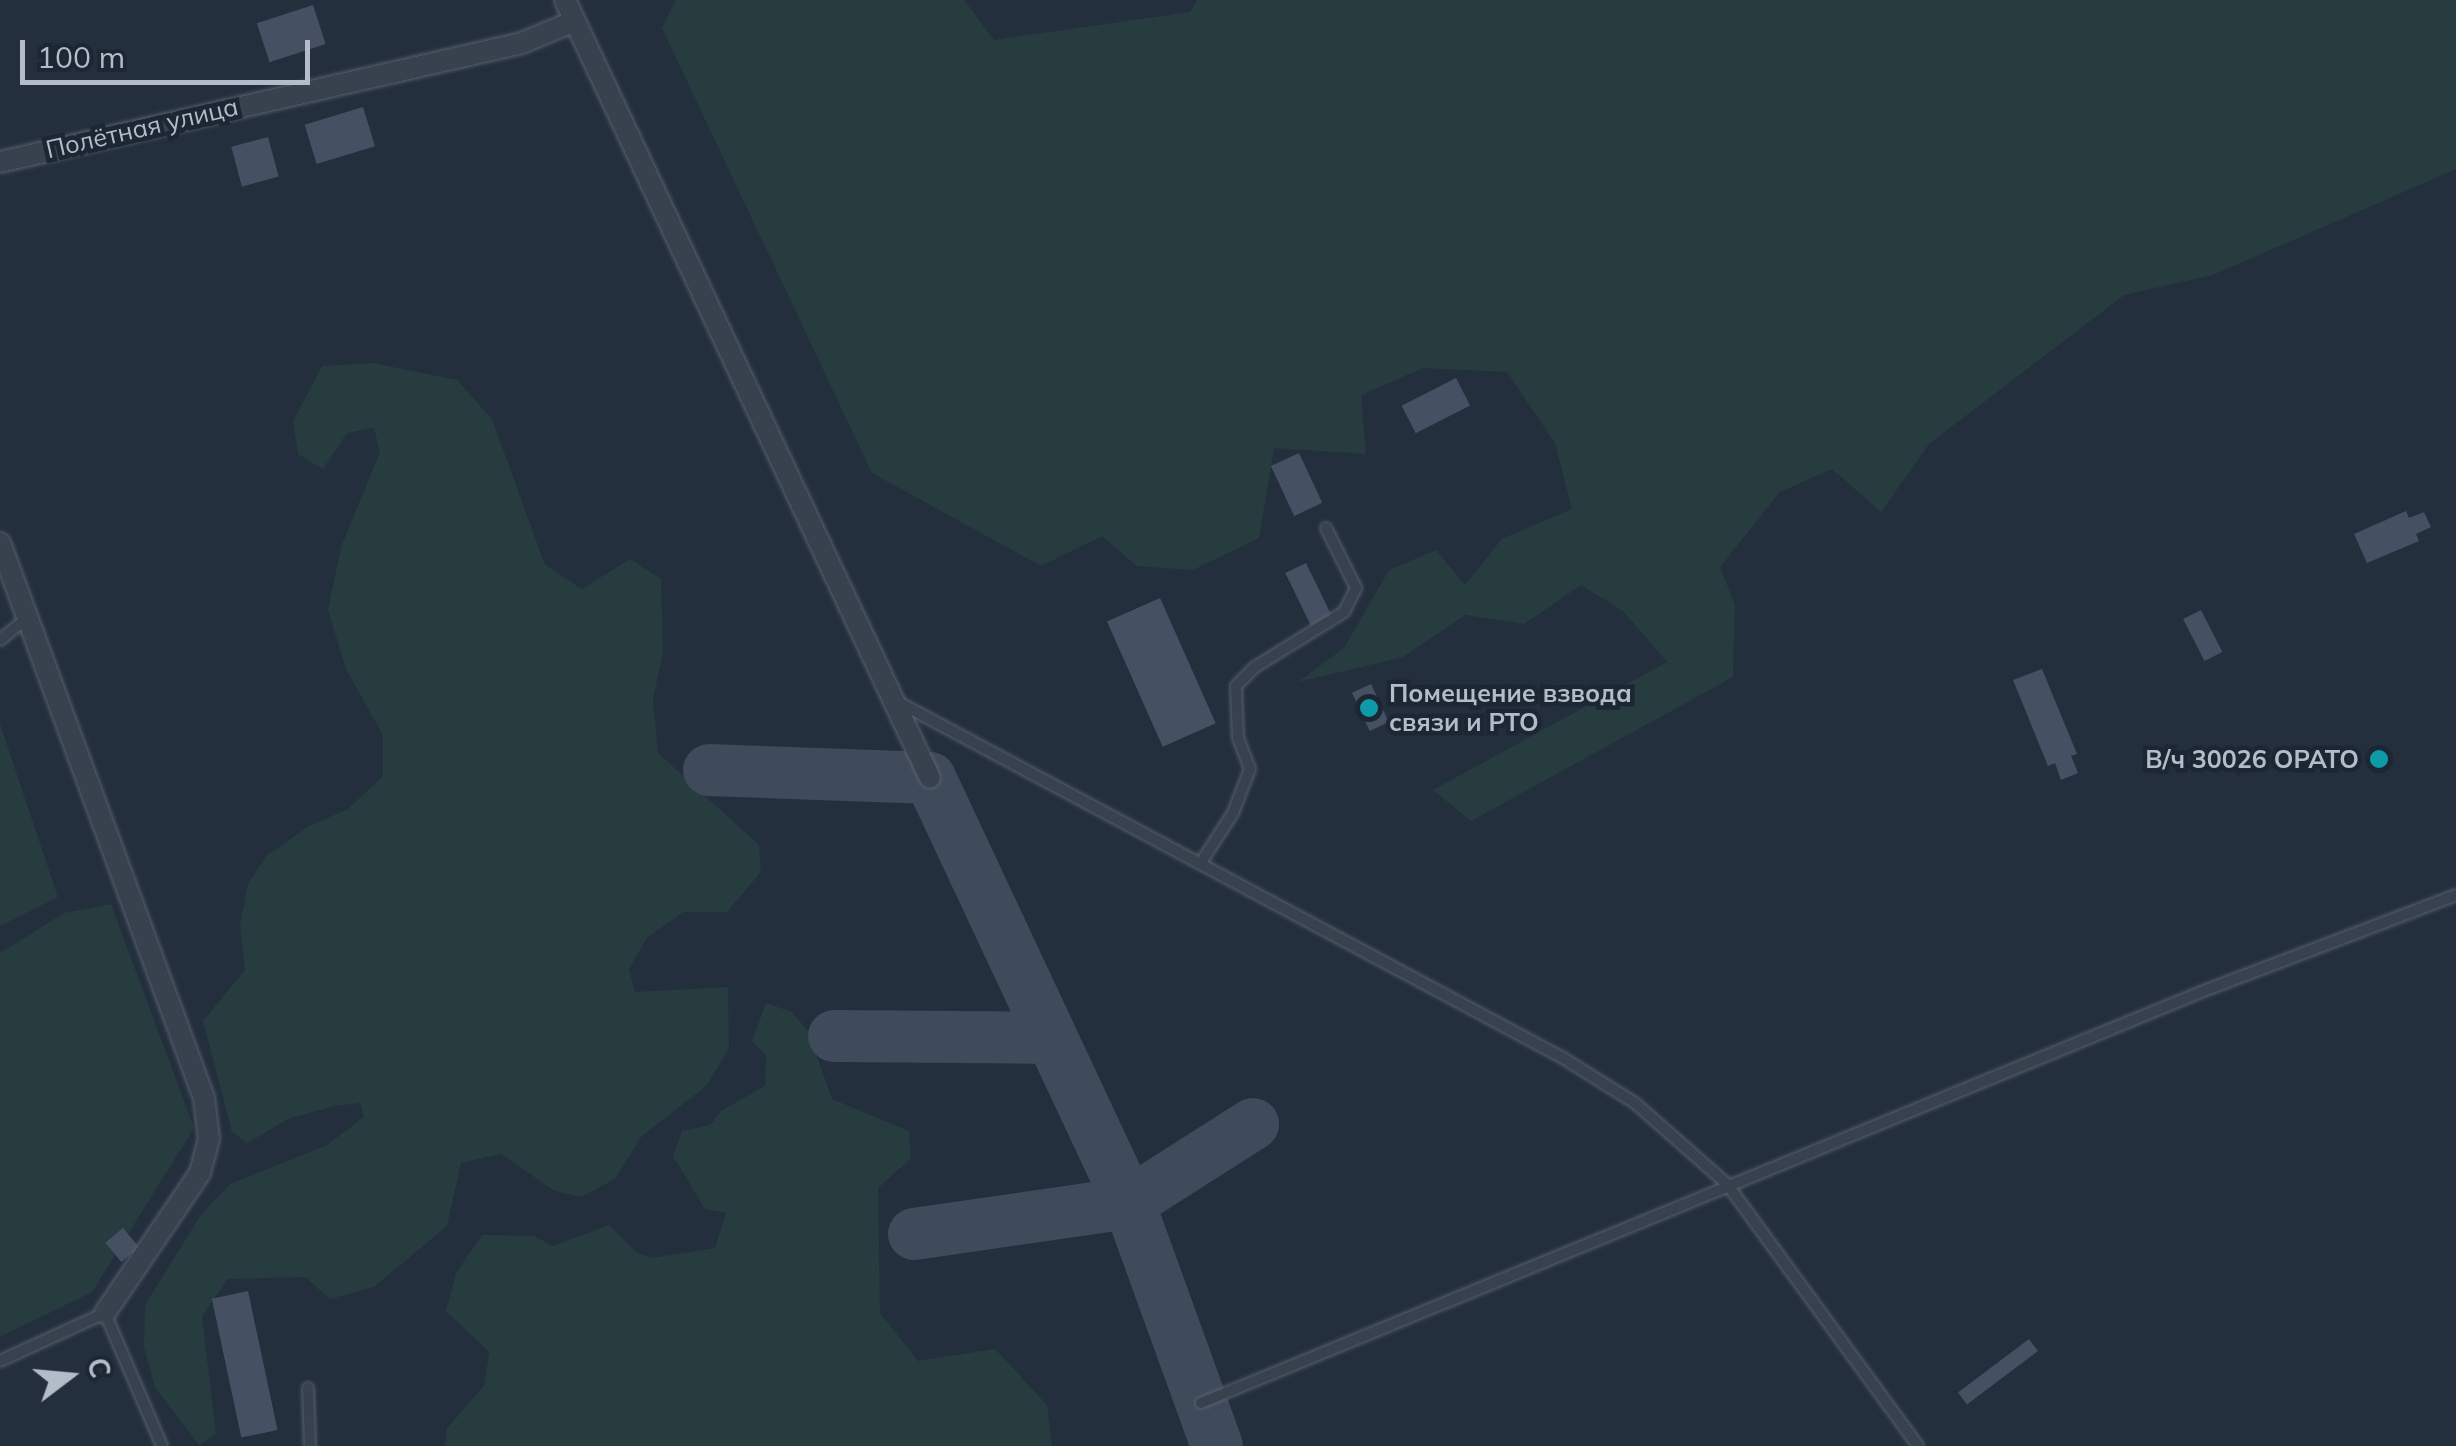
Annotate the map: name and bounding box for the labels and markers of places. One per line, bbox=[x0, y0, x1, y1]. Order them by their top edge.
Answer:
place label: Помещение взвода связи и РТО bbox=[1389, 679, 1632, 738]
marker: Помещение взвода связи и РТО bbox=[1358, 697, 1380, 719]
place label: В/ч 30026 ОРАТО bbox=[2145, 744, 2359, 774]
marker: В/ч 30026 ОРАТО bbox=[2368, 748, 2390, 770]

